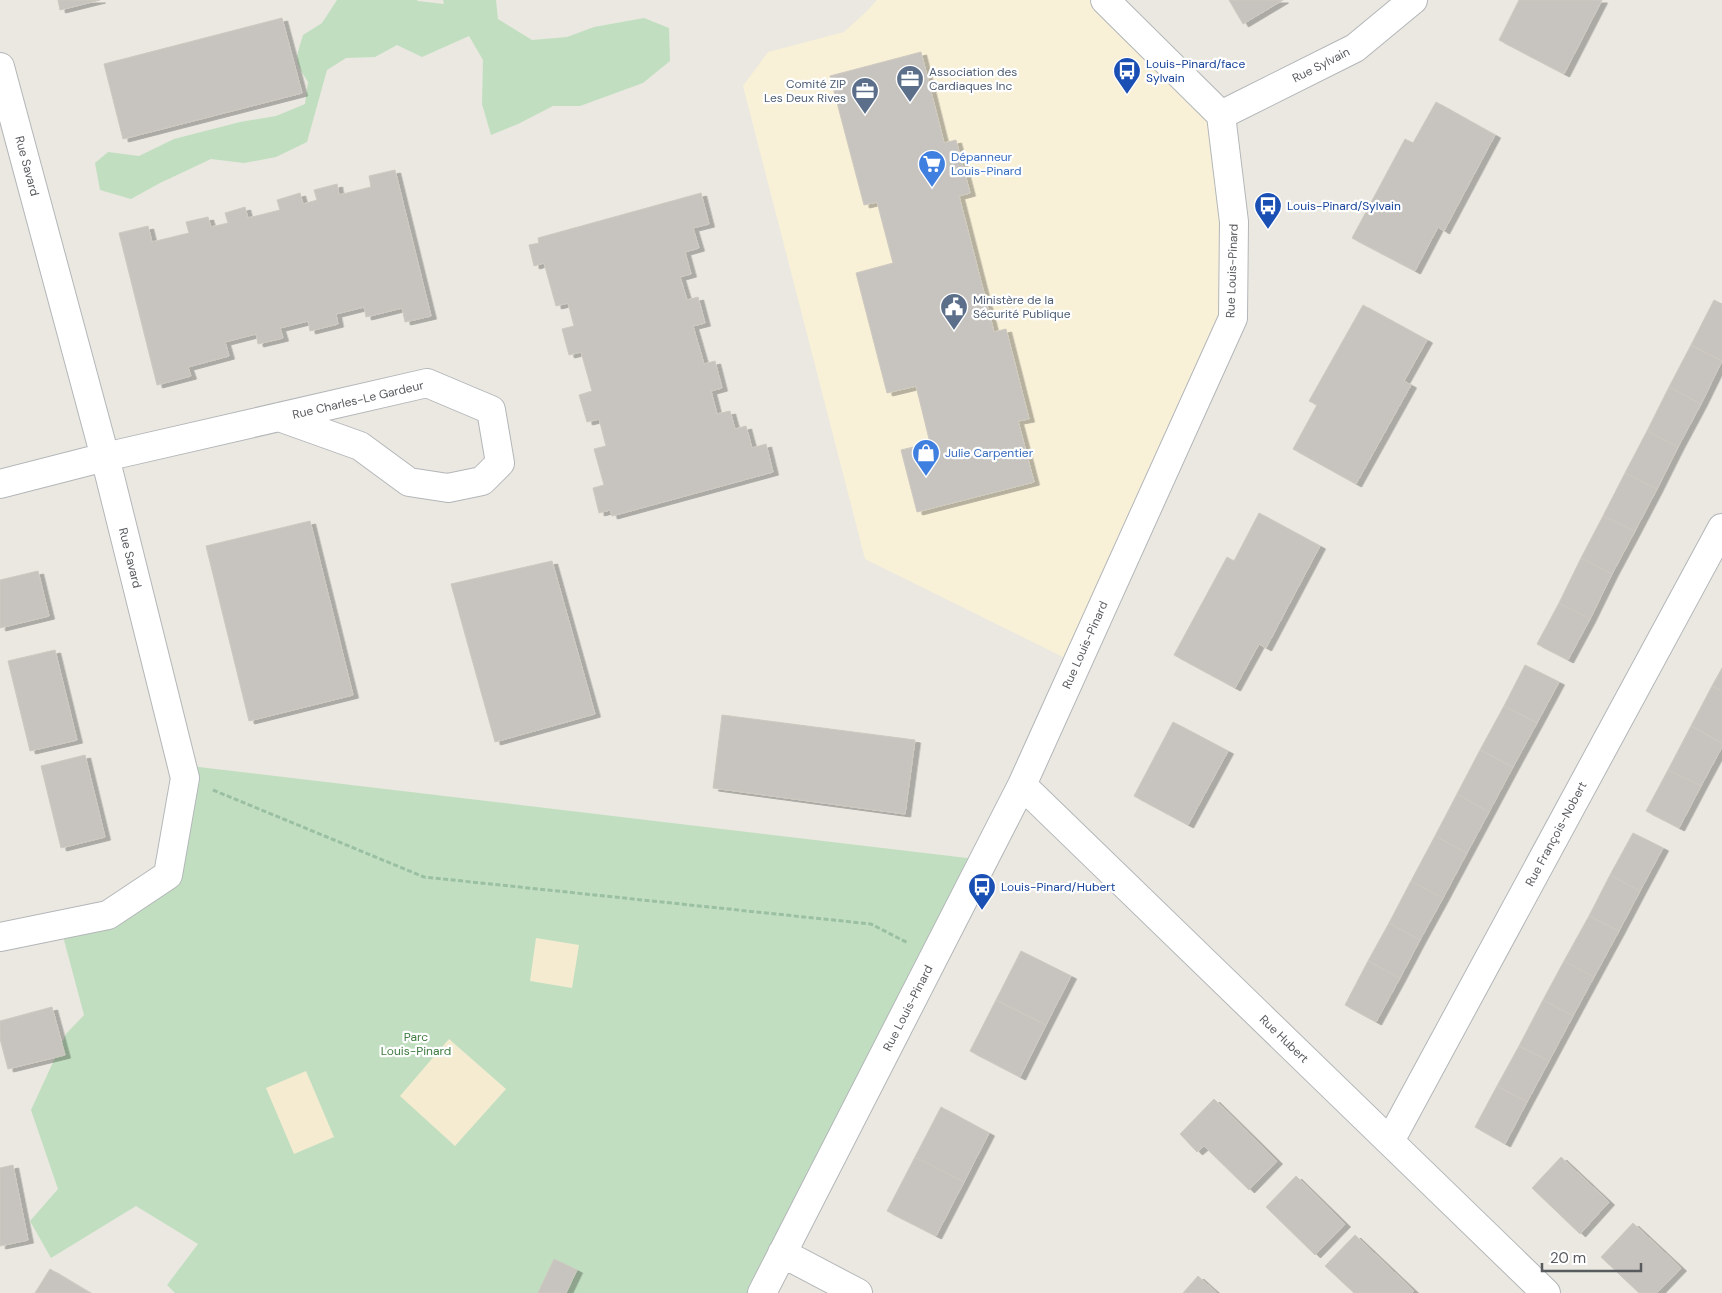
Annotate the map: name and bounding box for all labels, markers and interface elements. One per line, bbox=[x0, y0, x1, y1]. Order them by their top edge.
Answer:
street label: Rue Sylvain bbox=[1289, 44, 1353, 86]
bus stop icon: Louis-Pinard/face Sylvain bbox=[1112, 56, 1142, 95]
place label: Louis-Pinard/face Sylvain bbox=[1146, 56, 1245, 86]
office icon: Association des Cardiaques Inc bbox=[895, 64, 925, 103]
place label: Association des Cardiaques Inc bbox=[929, 64, 1017, 94]
place label: Comité ZIP Les Deux Rives bbox=[764, 76, 846, 106]
office icon: Comité ZIP Les Deux Rives bbox=[850, 76, 880, 115]
street label: Rue Savard bbox=[11, 134, 43, 198]
supermarket icon: Dépanneur Louis-Pinard bbox=[917, 149, 947, 188]
place label: Dépanneur Louis-Pinard bbox=[951, 149, 1021, 179]
bus stop icon: Louis-Pinard/Sylvain bbox=[1253, 191, 1283, 230]
place label: Louis-Pinard/Sylvain bbox=[1287, 198, 1401, 214]
street label: Rue Louis-Pinard bbox=[1222, 224, 1242, 318]
public building icon: Ministère de la Sécurité Publique bbox=[939, 292, 969, 331]
place label: Ministère de la Sécurité Publique bbox=[973, 292, 1071, 322]
street label: Rue Charles-Le Gardeur bbox=[291, 377, 426, 423]
shop icon: Julie Carpentier bbox=[911, 438, 941, 477]
place label: Julie Carpentier bbox=[945, 445, 1034, 461]
street label: Rue Savard bbox=[115, 526, 145, 590]
street label: Rue Louis-Pinard bbox=[1058, 599, 1112, 691]
street label: Rue François-Nobert bbox=[1522, 779, 1591, 889]
bus stop icon: Louis-Pinard/Hubert bbox=[967, 872, 997, 911]
place label: Louis-Pinard/Hubert bbox=[1001, 879, 1116, 895]
street label: Rue Louis-Pinard bbox=[879, 962, 937, 1054]
street label: Rue Hubert bbox=[1256, 1012, 1312, 1067]
park label: Parc Louis-Pinard bbox=[381, 1029, 451, 1059]
scale bar bbox=[1542, 1240, 1641, 1272]
text: 20 m bbox=[1550, 1248, 1586, 1268]

